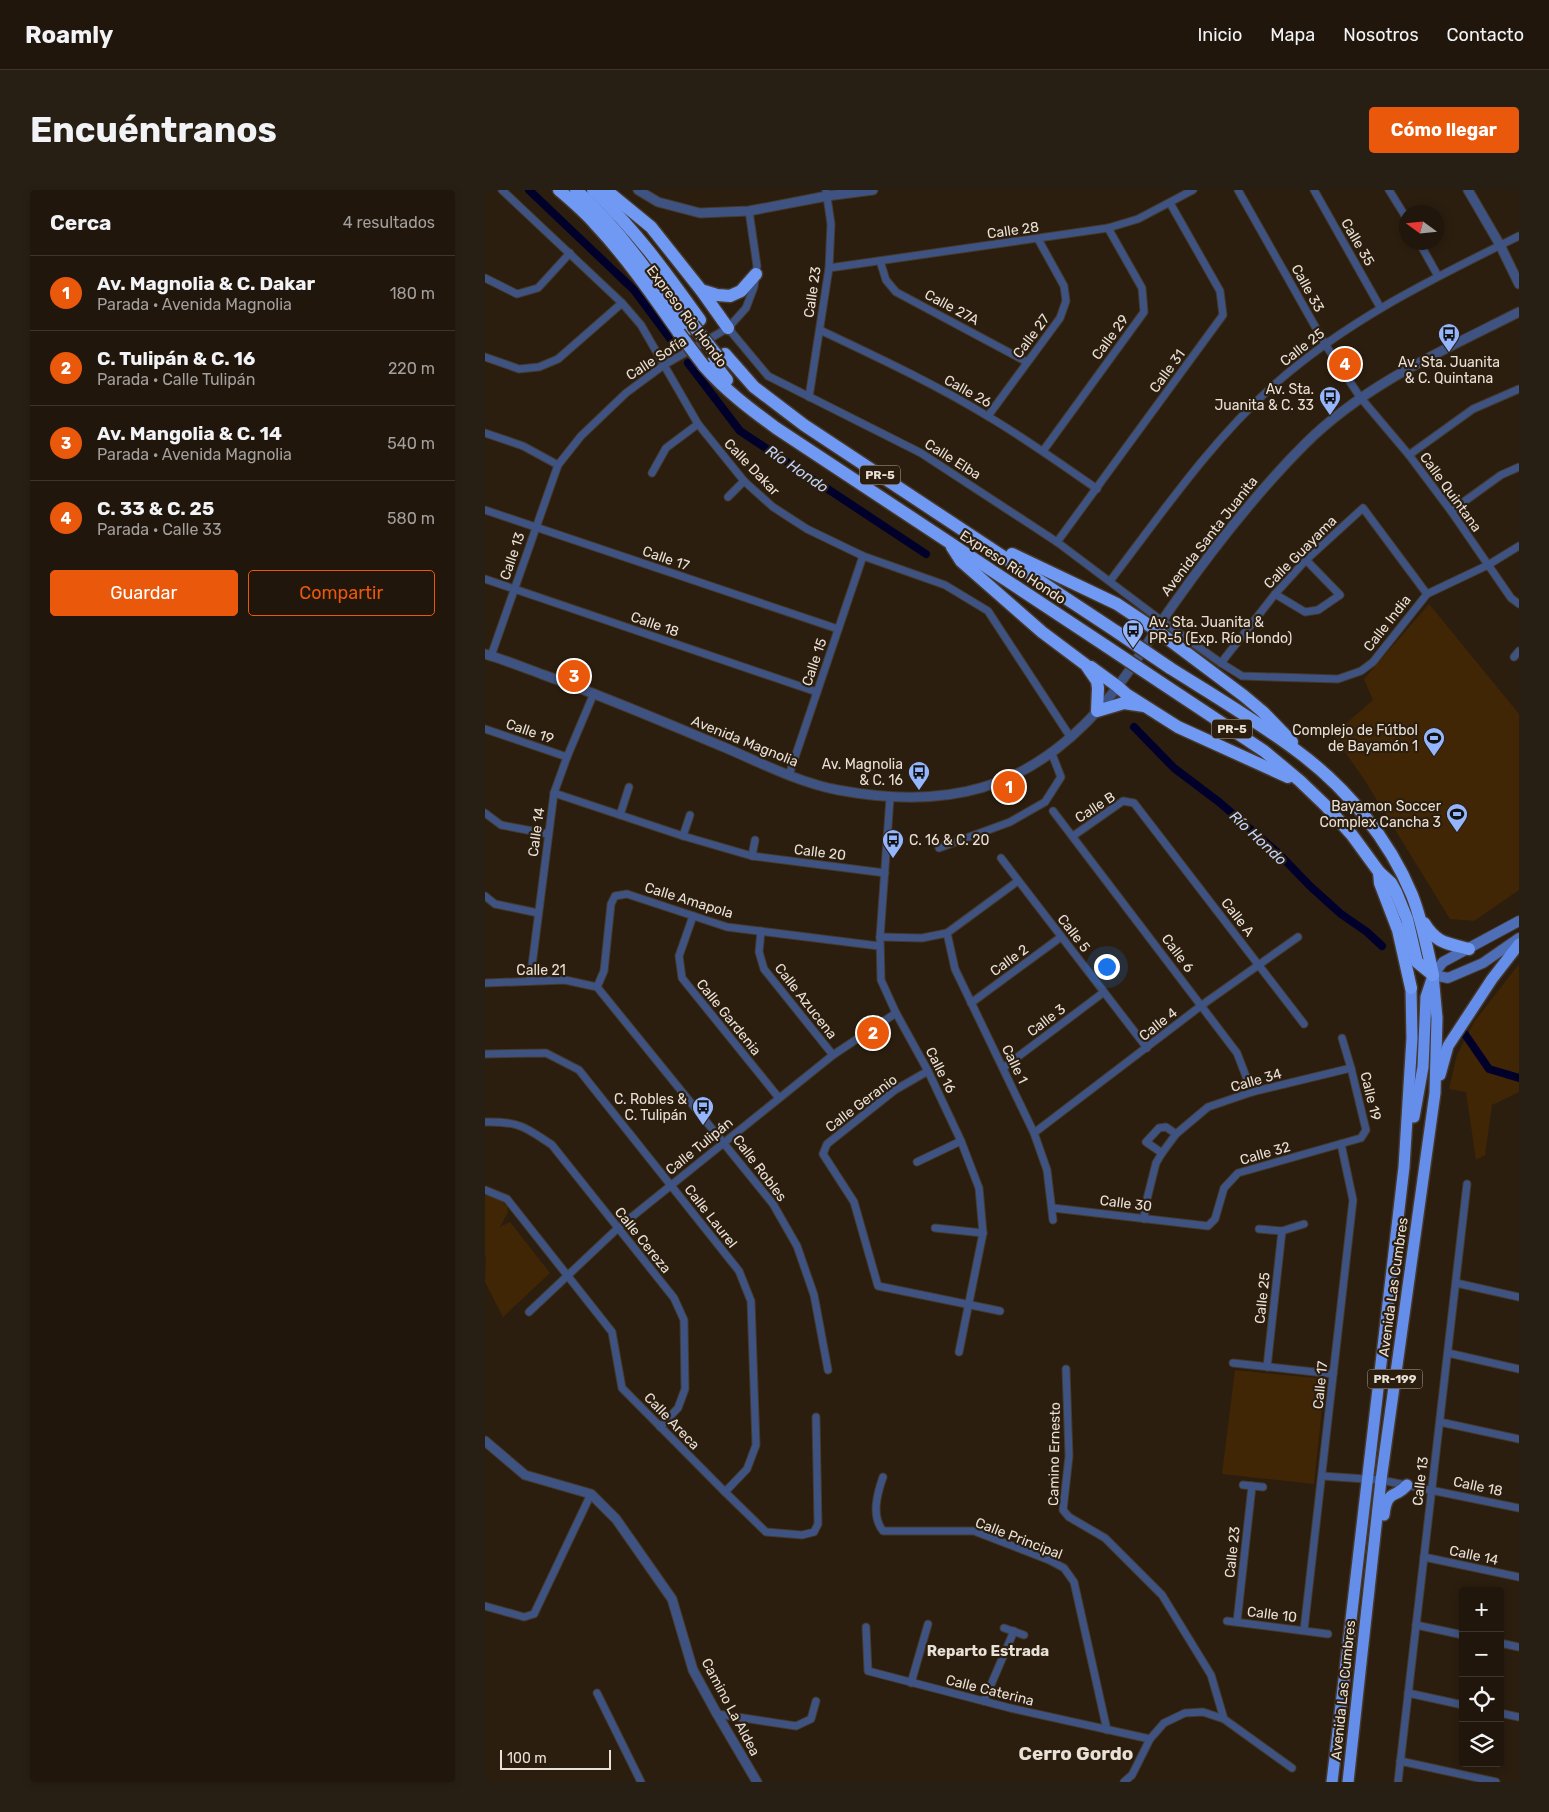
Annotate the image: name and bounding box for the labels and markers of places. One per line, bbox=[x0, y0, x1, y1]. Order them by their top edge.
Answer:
bus stop icon: Av. Sta. Juanita & C. Quintana bbox=[1437, 322, 1461, 353]
pin: 4 bbox=[1329, 345, 1361, 383]
place label: Av. Sta. Juanita & C. Quintana bbox=[1398, 354, 1500, 387]
place label: Av. Sta. Juanita & C. 33 bbox=[1214, 381, 1314, 414]
bus stop icon: Av. Sta. Juanita & C. 33 bbox=[1318, 385, 1342, 416]
place label: Av. Sta. Juanita & PR-5 (Exp. Río Hondo) bbox=[1149, 614, 1292, 647]
bus stop icon: Av. Sta. Juanita & PR-5 (Exp. Río Hondo) bbox=[1121, 618, 1145, 649]
pin: 3 bbox=[558, 657, 590, 695]
place label: Complejo de Fútbol de Bayamón 1 bbox=[1292, 722, 1418, 755]
sports icon: Complejo de Fútbol de Bayamón 1 bbox=[1422, 726, 1446, 757]
place label: Av. Magnolia & C. 16 bbox=[822, 756, 903, 789]
bus stop icon: Av. Magnolia & C. 16 bbox=[907, 760, 931, 791]
pin: 1 bbox=[993, 768, 1025, 806]
place label: Bayamon Soccer Complex Cancha 3 bbox=[1319, 798, 1442, 831]
sports icon: Bayamon Soccer Complex Cancha 3 bbox=[1445, 802, 1469, 833]
bus stop icon: C. 16 & C. 20 bbox=[881, 828, 905, 859]
place label: C. 16 & C. 20 bbox=[909, 832, 989, 849]
pin: 2 bbox=[857, 1014, 889, 1052]
place label: C. Robles & C. Tulipán bbox=[614, 1091, 687, 1124]
bus stop icon: C. Robles & C. Tulipán bbox=[691, 1095, 715, 1126]

